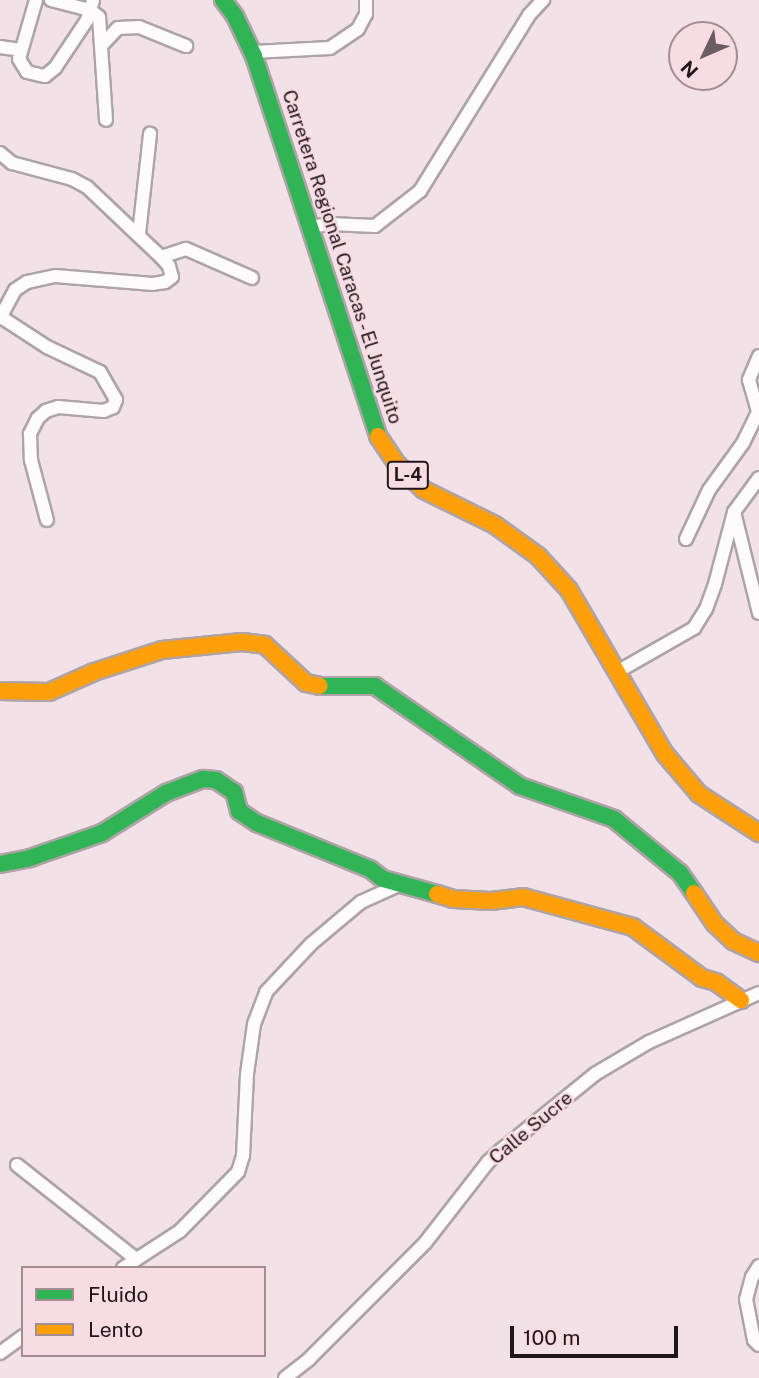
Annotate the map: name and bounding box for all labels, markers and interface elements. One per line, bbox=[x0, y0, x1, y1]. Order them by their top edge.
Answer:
north arrow bbox=[668, 21, 738, 91]
text: N bbox=[676, 56, 702, 82]
street label: Carretera Regional Caracas - El Junquito bbox=[276, 85, 408, 429]
road number: L-4 bbox=[385, 461, 431, 490]
street label: Calle Sucre bbox=[485, 1087, 577, 1169]
legend bbox=[21, 1266, 266, 1357]
text: Fluido bbox=[88, 1282, 148, 1307]
scale bar bbox=[514, 1312, 682, 1356]
text: Lento bbox=[88, 1317, 143, 1342]
text: 100 m bbox=[523, 1325, 580, 1350]

